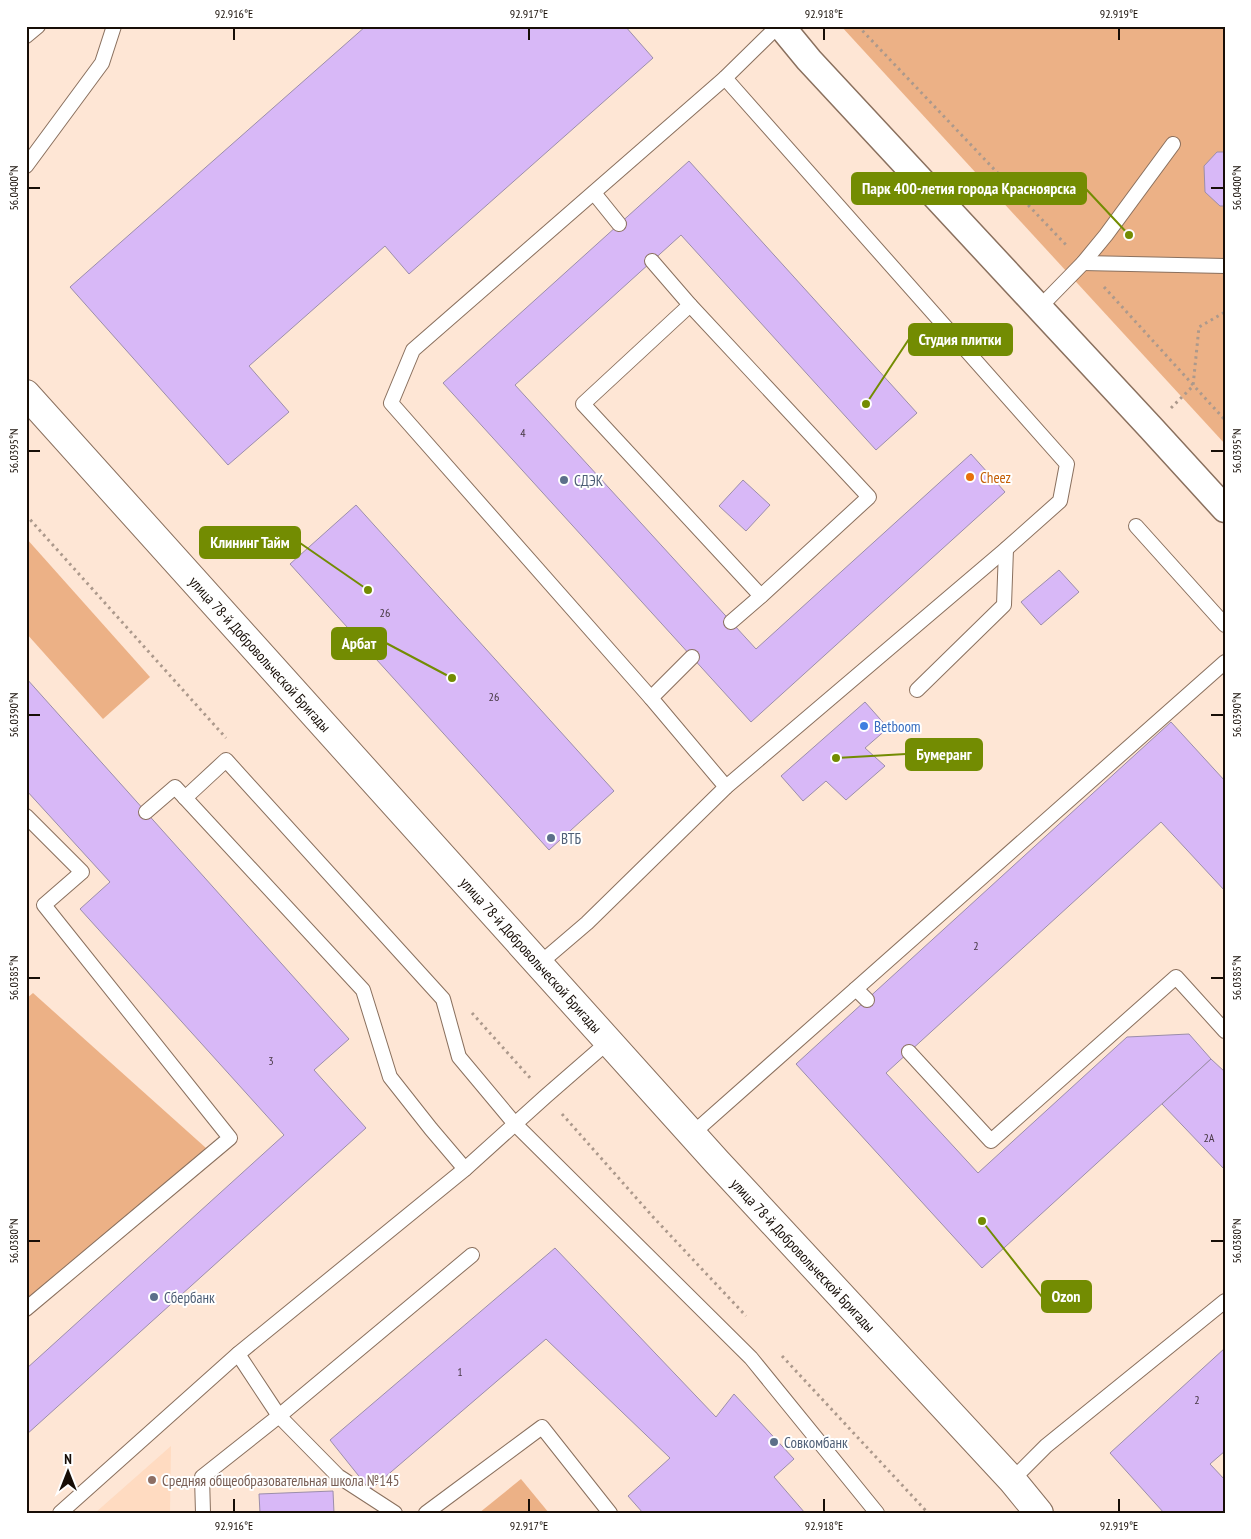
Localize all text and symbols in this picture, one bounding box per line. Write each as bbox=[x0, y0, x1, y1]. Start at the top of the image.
text: 92.916°E bbox=[215, 6, 253, 21]
text: 92.917°E bbox=[510, 6, 548, 21]
text: 92.918°E bbox=[805, 6, 843, 21]
text: 92.919°E bbox=[1100, 6, 1138, 21]
text: 56.0400°N bbox=[6, 165, 21, 211]
text: 56.0400°N bbox=[1229, 165, 1244, 211]
callout: Парк 400-летия города Красноярска bbox=[852, 173, 1086, 204]
text: Парк 400-летия города Красноярска bbox=[862, 178, 1076, 198]
callout: Студия плитки bbox=[909, 324, 1012, 355]
text: Студия плитки bbox=[919, 329, 1001, 349]
house number: 4 bbox=[520, 425, 526, 440]
text: 56.0395°N bbox=[6, 428, 21, 474]
text: 56.0395°N bbox=[1229, 428, 1244, 474]
place label: Cheez bbox=[980, 468, 1011, 487]
place label: СДЭК bbox=[574, 471, 604, 490]
marker: Cheez bbox=[964, 471, 976, 483]
marker: СДЭК bbox=[558, 474, 570, 486]
callout: Клининг Тайм bbox=[200, 527, 300, 558]
text: Клининг Тайм bbox=[210, 532, 290, 552]
street label: улица 78-й Добровольческой Бригады bbox=[185, 572, 335, 736]
house number: 26 bbox=[380, 605, 390, 620]
callout: Арбат bbox=[332, 628, 386, 659]
text: Арбат bbox=[341, 633, 377, 653]
house number: 26 bbox=[489, 689, 499, 704]
text: 56.0390°N bbox=[6, 692, 21, 738]
text: 56.0390°N bbox=[1229, 692, 1244, 738]
place label: Betboom bbox=[874, 717, 921, 736]
marker: Betboom bbox=[858, 720, 870, 732]
callout: Бумеранг bbox=[906, 739, 982, 770]
text: Бумеранг bbox=[916, 744, 973, 764]
place label: ВТБ bbox=[561, 829, 581, 848]
marker: ВТБ bbox=[545, 832, 557, 844]
street label: улица 78-й Добровольческой Бригады bbox=[456, 873, 606, 1037]
house number: 2 bbox=[973, 938, 979, 953]
text: 56.0385°N bbox=[6, 955, 21, 1001]
text: 56.0385°N bbox=[1229, 955, 1244, 1001]
house number: 3 bbox=[268, 1053, 274, 1068]
house number: 2А bbox=[1203, 1130, 1215, 1145]
street label: улица 78-й Добровольческой Бригады bbox=[727, 1174, 879, 1336]
text: 56.0380°N bbox=[6, 1218, 21, 1264]
text: 56.0380°N bbox=[1229, 1218, 1244, 1264]
callout: Ozon bbox=[1042, 1281, 1091, 1312]
text: Ozon bbox=[1052, 1286, 1080, 1306]
place label: Сбербанк bbox=[164, 1288, 215, 1307]
marker: Сбербанк bbox=[148, 1291, 160, 1303]
house number: 1 bbox=[457, 1364, 463, 1379]
house number: 2 bbox=[1194, 1392, 1200, 1407]
place label: Совкомбанк bbox=[784, 1433, 848, 1452]
marker: Совкомбанк bbox=[768, 1436, 780, 1448]
north arrow bbox=[42, 1446, 92, 1496]
text: N bbox=[64, 1450, 72, 1468]
place label: Средняя общеобразовательная школа №145 bbox=[162, 1471, 400, 1490]
marker: Средняя общеобразовательная школа №145 bbox=[146, 1474, 158, 1486]
text: 92.916°E bbox=[215, 1518, 253, 1533]
text: 92.917°E bbox=[510, 1518, 548, 1533]
text: 92.918°E bbox=[805, 1518, 843, 1533]
text: 92.919°E bbox=[1100, 1518, 1138, 1533]

